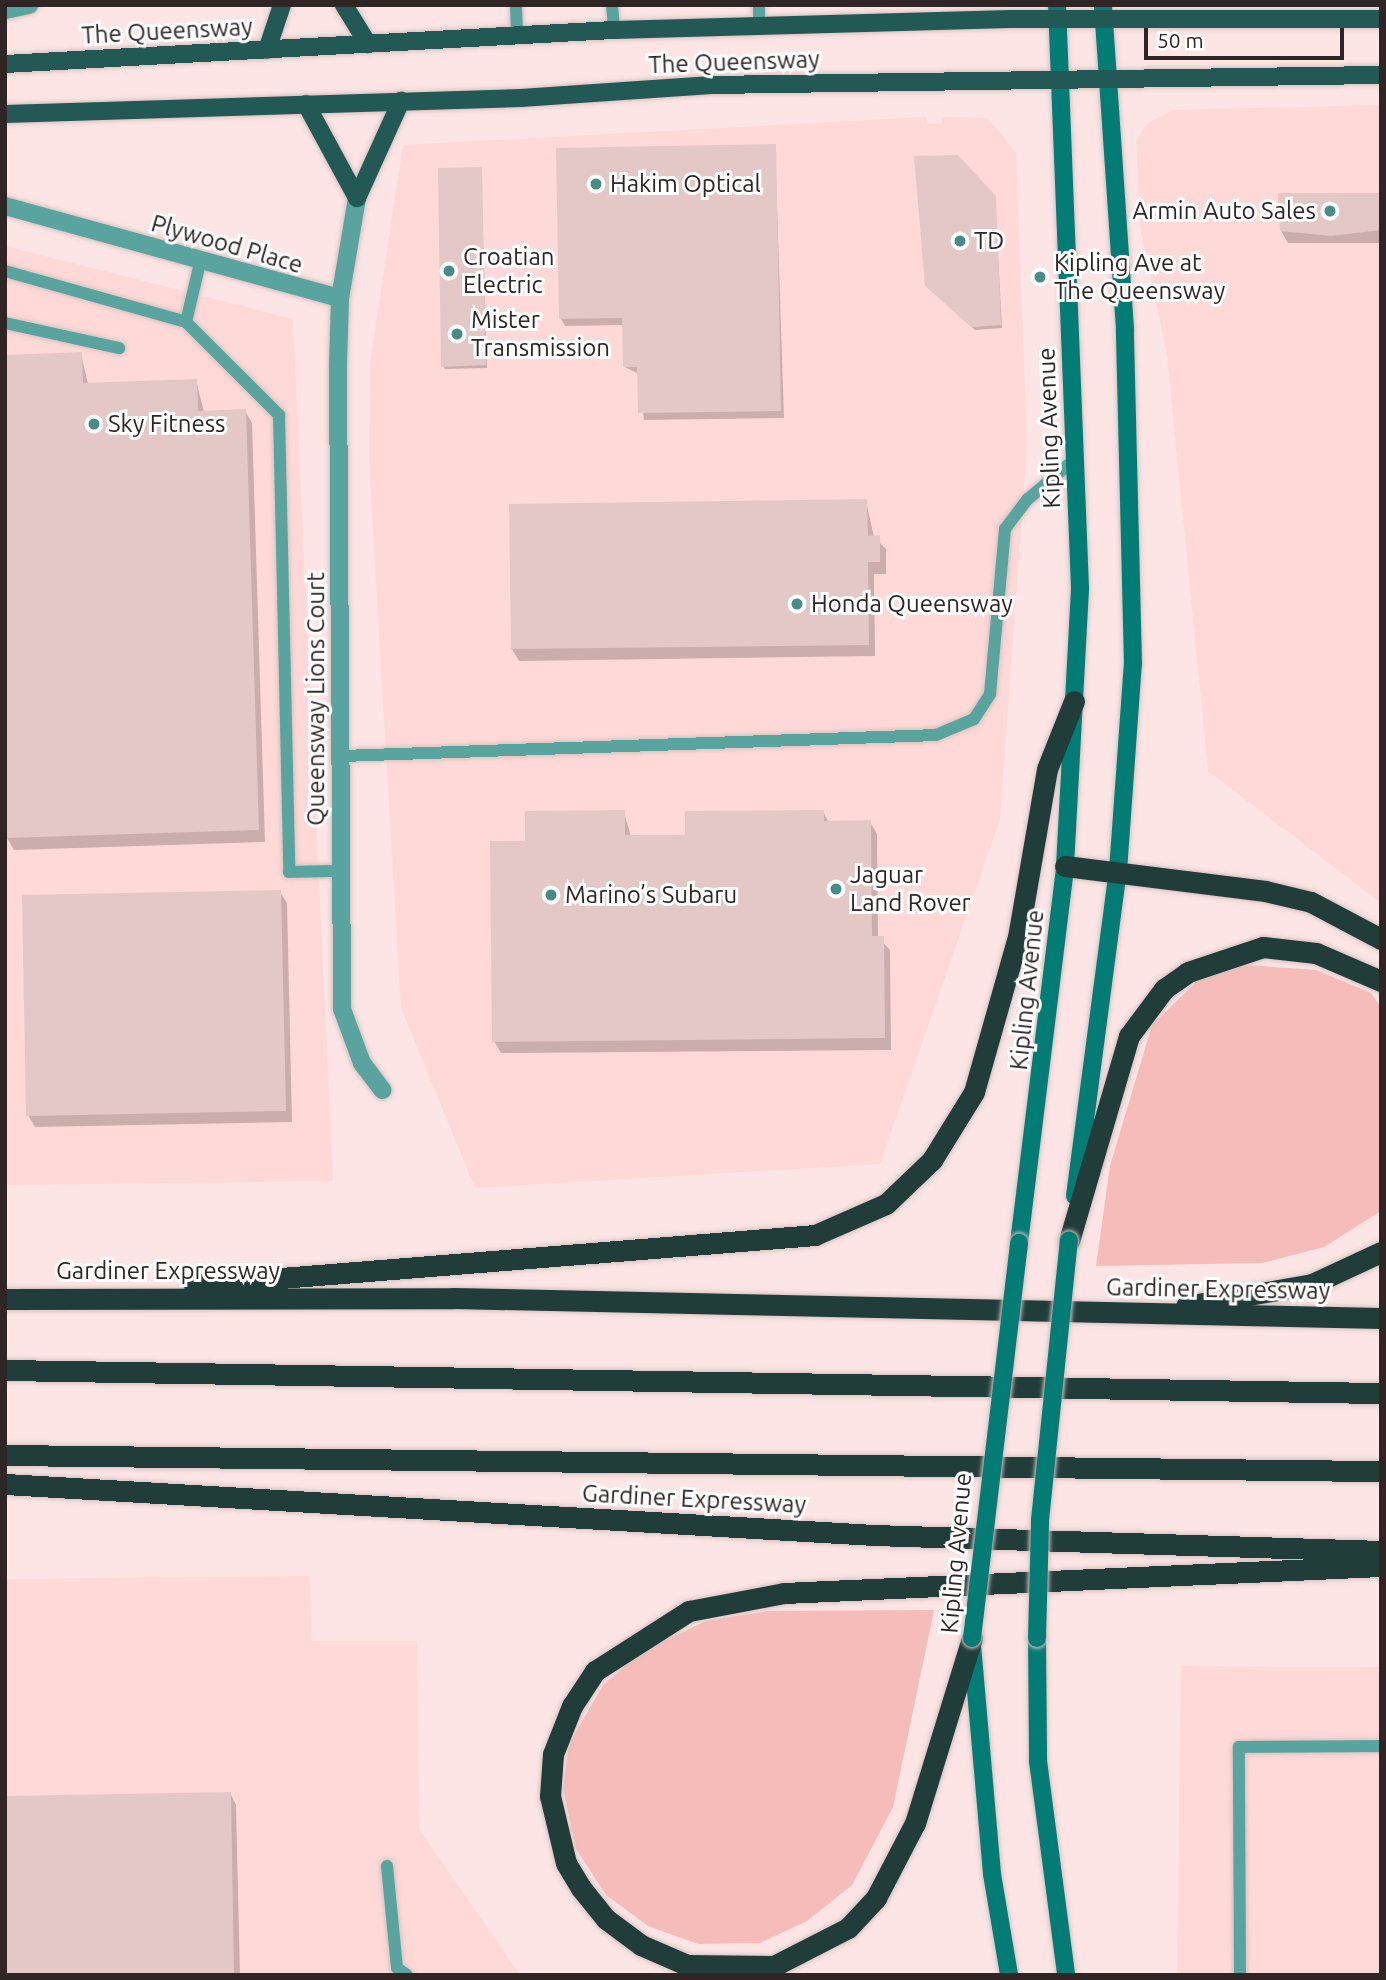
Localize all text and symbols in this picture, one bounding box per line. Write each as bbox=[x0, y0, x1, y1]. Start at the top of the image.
street label: The Queensway bbox=[81, 12, 253, 50]
scale bar bbox=[1148, 14, 1348, 58]
text: 50 m bbox=[1157, 28, 1204, 52]
street label: The Queensway bbox=[648, 45, 820, 79]
place label: Hakim Optical bbox=[610, 170, 761, 198]
marker: Hakim Optical bbox=[588, 176, 604, 192]
place label: Armin Auto Sales bbox=[1132, 197, 1316, 225]
marker: Armin Auto Sales bbox=[1322, 203, 1338, 219]
street label: Plywood Place bbox=[148, 209, 306, 279]
place label: TD bbox=[974, 227, 1004, 255]
marker: TD bbox=[952, 233, 968, 249]
place label: Croatian Electric bbox=[463, 243, 554, 299]
place label: Kipling Ave at The Queensway bbox=[1054, 249, 1225, 305]
marker: Croatian Electric bbox=[441, 263, 457, 279]
marker: Kipling Ave at The Queensway bbox=[1032, 269, 1048, 285]
place label: Mister Transmission bbox=[471, 306, 610, 362]
marker: Mister Transmission bbox=[449, 326, 465, 342]
street label: Kipling Avenue bbox=[1032, 347, 1066, 509]
place label: Sky Fitness bbox=[108, 410, 225, 438]
marker: Sky Fitness bbox=[86, 416, 102, 432]
street label: Queensway Lions Court bbox=[302, 572, 330, 826]
place label: Honda Queensway bbox=[811, 590, 1013, 618]
marker: Honda Queensway bbox=[789, 596, 805, 612]
place label: Jaguar Land Rover bbox=[850, 861, 971, 917]
place label: Marino’s Subaru bbox=[565, 881, 737, 909]
marker: Jaguar Land Rover bbox=[828, 881, 844, 897]
marker: Marino’s Subaru bbox=[543, 887, 559, 903]
street label: Kipling Avenue bbox=[1004, 908, 1050, 1072]
street label: Gardiner Expressway bbox=[56, 1257, 280, 1285]
street label: Gardiner Expressway bbox=[1106, 1273, 1330, 1305]
street label: Kipling Avenue bbox=[935, 1472, 977, 1634]
street label: Gardiner Expressway bbox=[581, 1479, 807, 1519]

